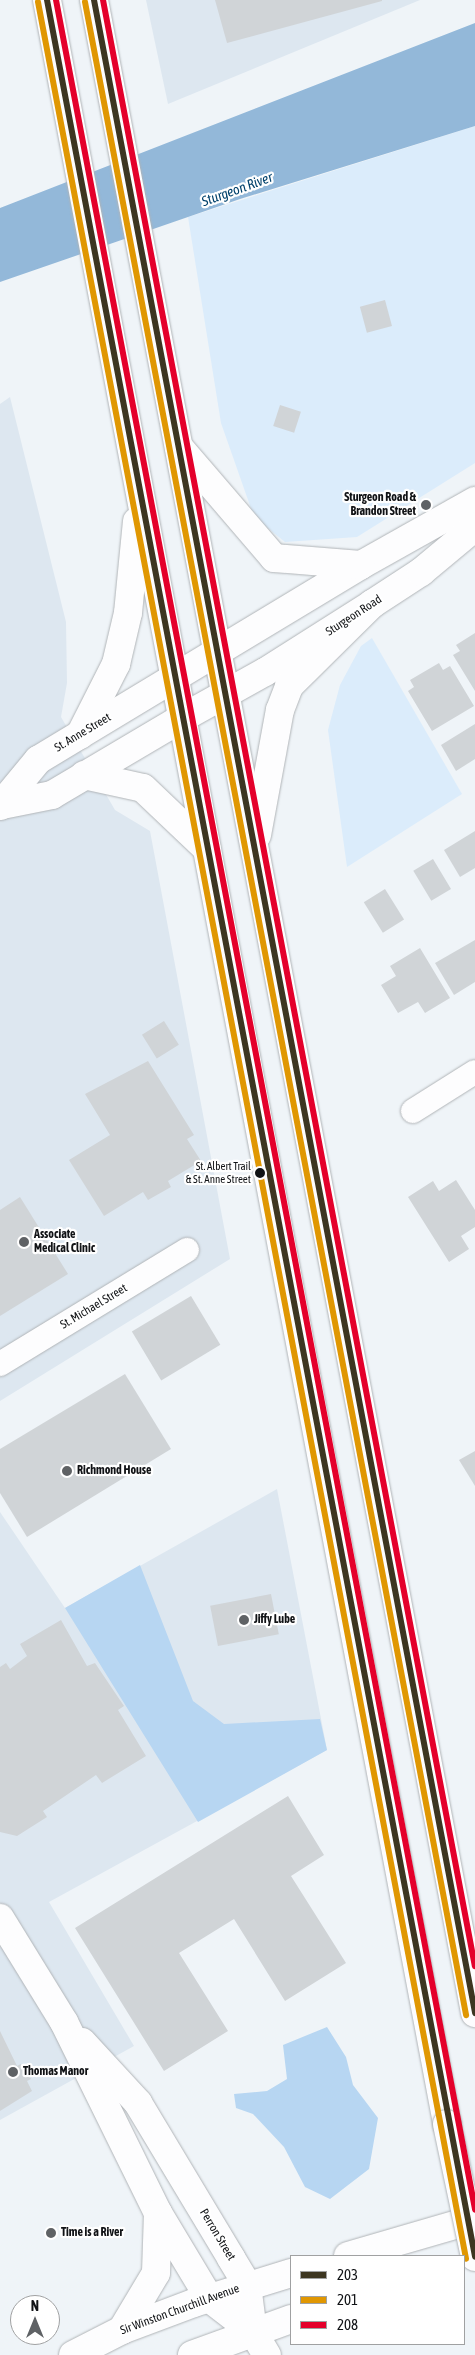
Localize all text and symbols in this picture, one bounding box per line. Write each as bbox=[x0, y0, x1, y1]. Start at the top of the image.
water label: Sturgeon River bbox=[199, 168, 275, 210]
place label: Sturgeon Road & Brandon Street bbox=[344, 491, 416, 519]
marker: Sturgeon Road & Brandon Street bbox=[420, 499, 432, 511]
street label: Sturgeon Road bbox=[323, 593, 385, 639]
street label: St. Anne Street bbox=[52, 711, 114, 755]
place label: St. Albert Trail & St. Anne Street bbox=[186, 1160, 251, 1186]
marker: St. Albert Trail & St. Anne Street bbox=[255, 1168, 265, 1178]
place label: Associate Medical Clinic bbox=[34, 1228, 95, 1256]
marker: Associate Medical Clinic bbox=[18, 1236, 30, 1248]
street label: St. Michael Street bbox=[58, 1281, 130, 1333]
place label: Richmond House bbox=[77, 1464, 152, 1478]
marker: Richmond House bbox=[61, 1465, 73, 1477]
place label: Jiffy Lube bbox=[254, 1613, 295, 1627]
marker: Jiffy Lube bbox=[238, 1614, 250, 1626]
place label: Thomas Manor bbox=[23, 2065, 88, 2079]
marker: Thomas Manor bbox=[7, 2066, 19, 2078]
street label: Perron Street bbox=[196, 2207, 238, 2263]
place label: Time is a River bbox=[61, 2226, 123, 2240]
marker: Time is a River bbox=[45, 2227, 57, 2239]
legend bbox=[290, 2255, 465, 2345]
text: 203 bbox=[337, 2266, 358, 2283]
street label: Sir Winston Churchill Avenue bbox=[118, 2282, 242, 2338]
text: 201 bbox=[337, 2291, 358, 2308]
north arrow bbox=[10, 2295, 60, 2345]
text: N bbox=[31, 2298, 39, 2314]
text: 208 bbox=[337, 2316, 358, 2333]

